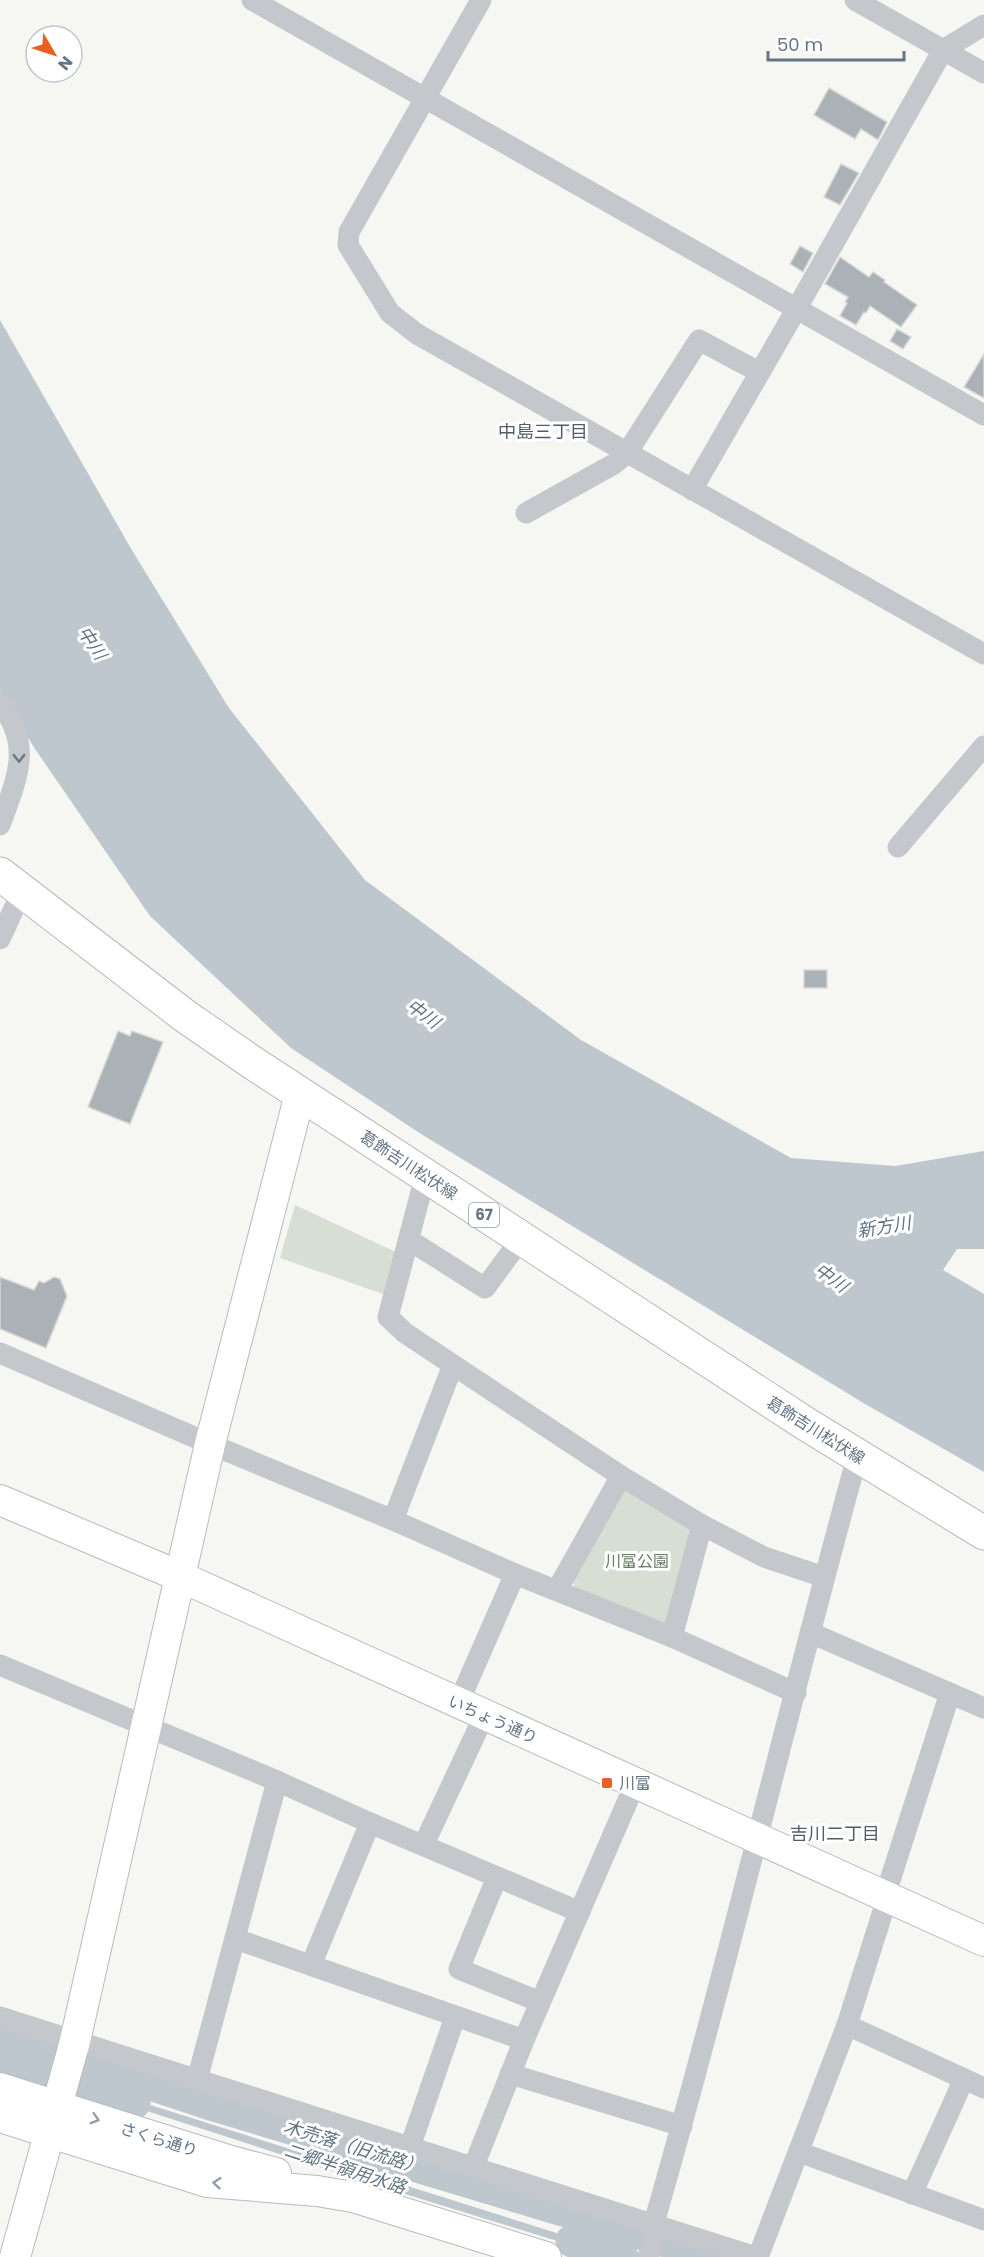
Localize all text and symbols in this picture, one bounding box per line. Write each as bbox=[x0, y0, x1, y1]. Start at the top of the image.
north arrow bbox=[24, 24, 84, 84]
scale bar bbox=[768, 24, 904, 62]
text: 50 m bbox=[777, 32, 823, 57]
text: N bbox=[53, 51, 78, 75]
district label: 中島三丁目 bbox=[498, 419, 588, 444]
water label: 中川 bbox=[72, 621, 114, 666]
one-way arrow bbox=[13, 753, 26, 762]
water label: 中川 bbox=[401, 993, 447, 1035]
street label: 葛飾吉川松伏線 bbox=[355, 1125, 462, 1206]
road number: 67 bbox=[469, 1203, 499, 1227]
water label: 新方川 bbox=[855, 1210, 915, 1243]
water label: 中川 bbox=[809, 1257, 855, 1299]
street label: 葛飾吉川松伏線 bbox=[762, 1391, 869, 1470]
park label: 川富公園 bbox=[605, 1550, 669, 1573]
street label: いちょう通り bbox=[444, 1689, 541, 1749]
place label: 川富 bbox=[619, 1772, 651, 1795]
marker: 川富 bbox=[600, 1776, 614, 1790]
district label: 吉川二丁目 bbox=[790, 1821, 880, 1846]
one-way arrow bbox=[89, 2112, 100, 2124]
water label: 木売落（旧流路） bbox=[281, 2114, 426, 2180]
street label: さくら通り bbox=[117, 2117, 200, 2162]
water label: 二郷半領用水路 bbox=[281, 2137, 411, 2200]
one-way arrow bbox=[212, 2176, 221, 2189]

